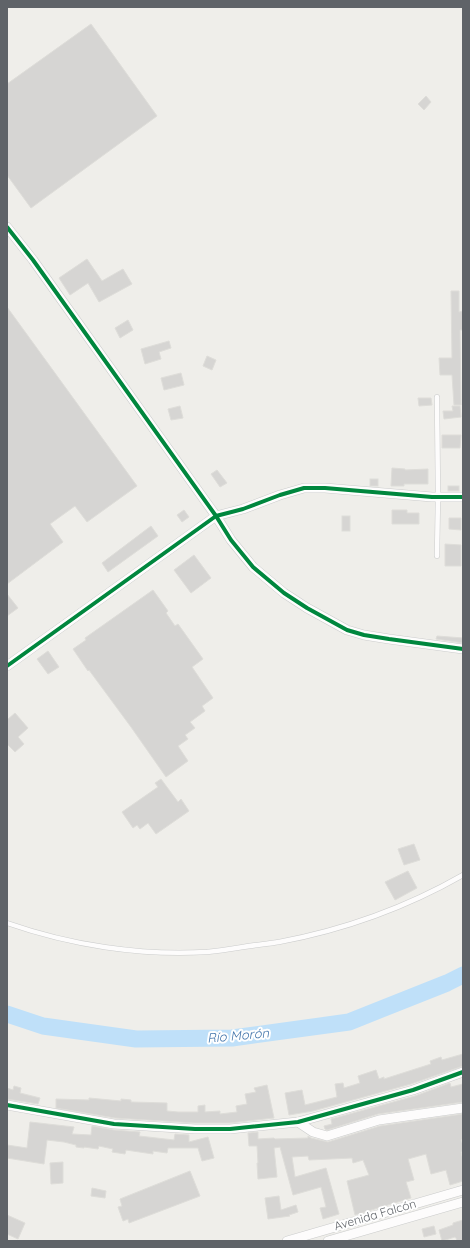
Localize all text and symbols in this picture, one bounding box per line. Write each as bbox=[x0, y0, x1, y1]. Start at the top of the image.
water label: Río Morón bbox=[206, 1024, 270, 1046]
street label: Avenida Falcón bbox=[332, 1196, 418, 1233]

